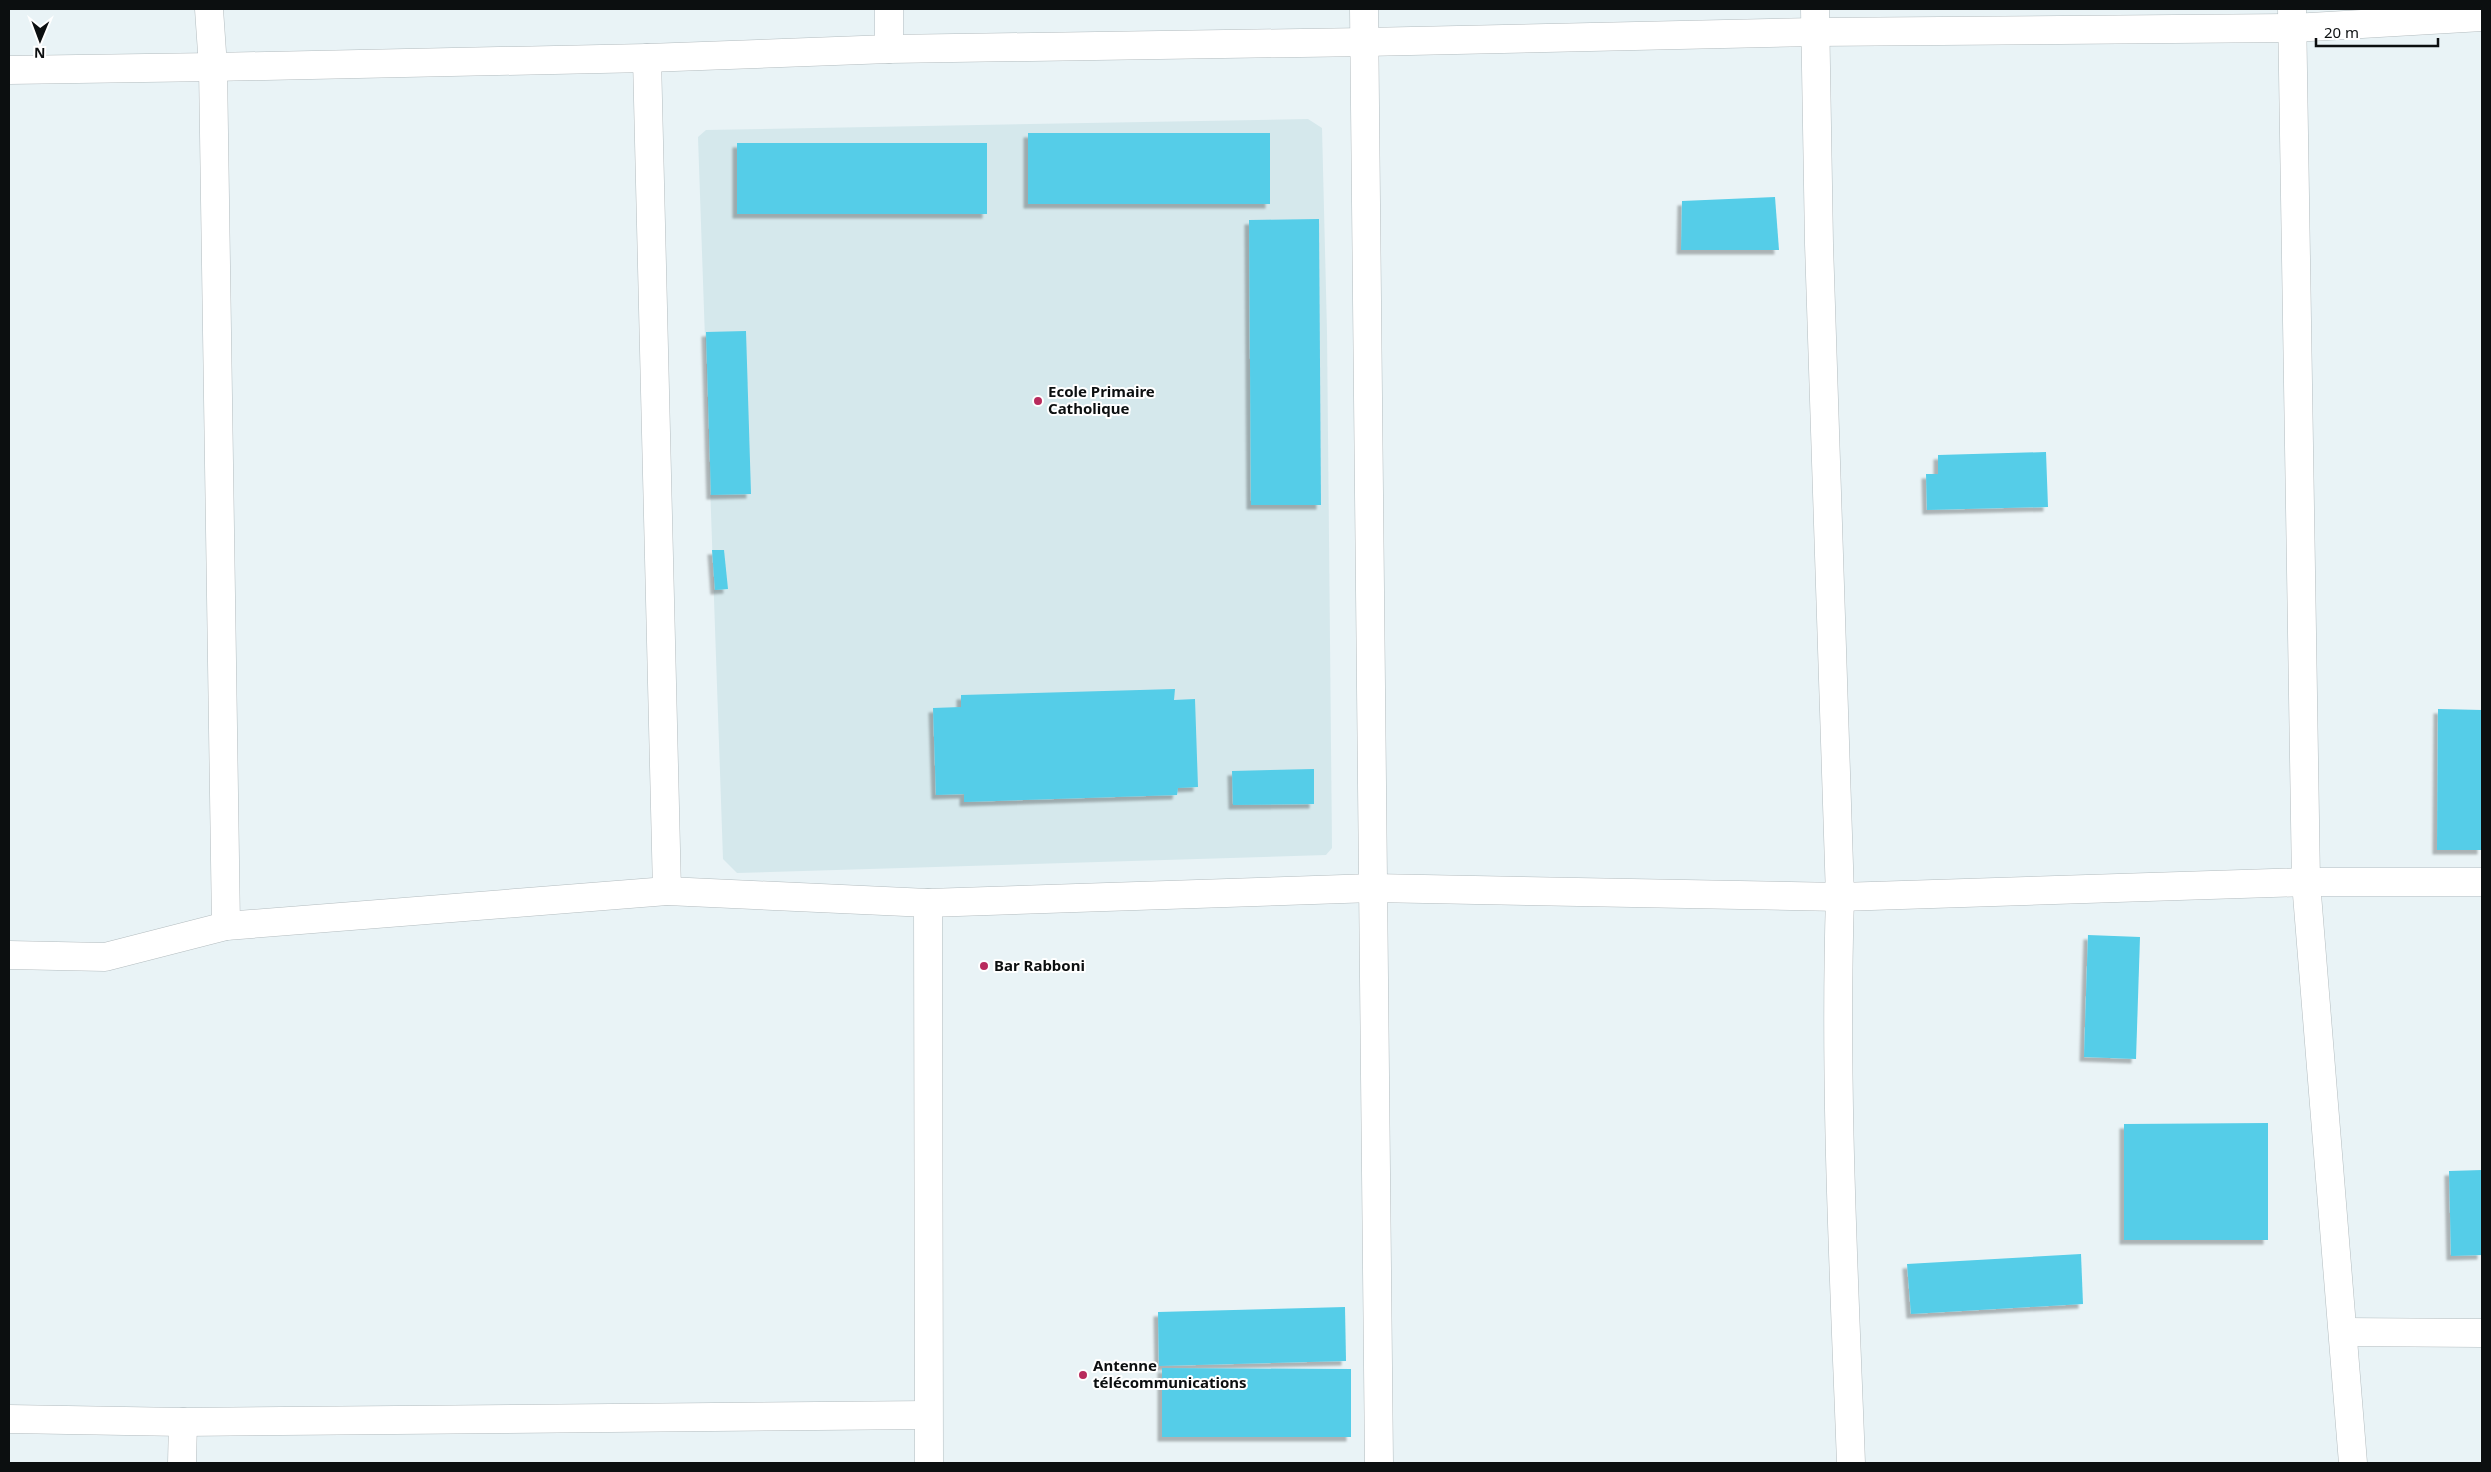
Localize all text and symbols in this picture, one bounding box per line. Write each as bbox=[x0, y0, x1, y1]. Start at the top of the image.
north arrow bbox=[15, 15, 65, 65]
scale bar bbox=[2316, 15, 2438, 47]
text: 20 m bbox=[2324, 22, 2359, 42]
text: N bbox=[34, 44, 46, 63]
place label: Ecole Primaire Catholique bbox=[1048, 381, 1155, 418]
marker: Ecole Primaire Catholique bbox=[1032, 395, 1044, 407]
place label: Bar Rabboni bbox=[994, 955, 1085, 975]
marker: Bar Rabboni bbox=[978, 960, 990, 972]
place label: Antenne télécommunications bbox=[1093, 1355, 1247, 1392]
marker: Antenne télécommunications bbox=[1077, 1369, 1089, 1381]

